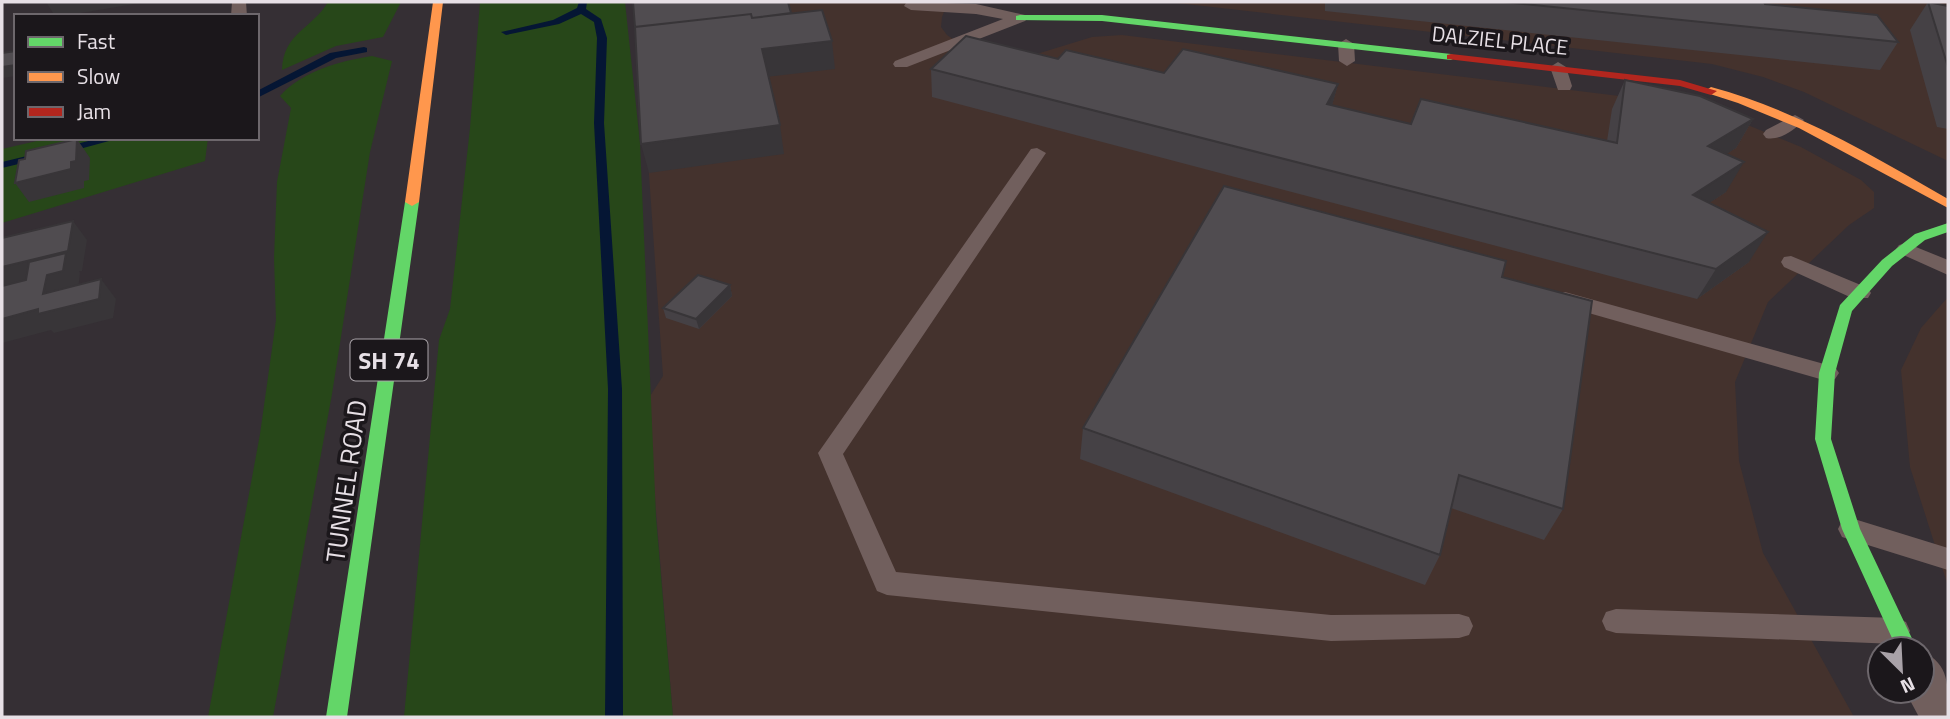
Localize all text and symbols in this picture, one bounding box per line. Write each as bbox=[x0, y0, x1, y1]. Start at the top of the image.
legend bbox=[14, 14, 259, 140]
street label: DALZIEL PLACE bbox=[1431, 17, 1569, 63]
text: Fast bbox=[77, 25, 116, 57]
text: Slow bbox=[77, 60, 120, 92]
text: Jam bbox=[77, 95, 111, 127]
road number: SH 74 bbox=[350, 340, 428, 380]
street label: TUNNEL ROAD bbox=[315, 397, 377, 565]
north arrow bbox=[1866, 635, 1936, 705]
text: N bbox=[1896, 670, 1920, 702]

